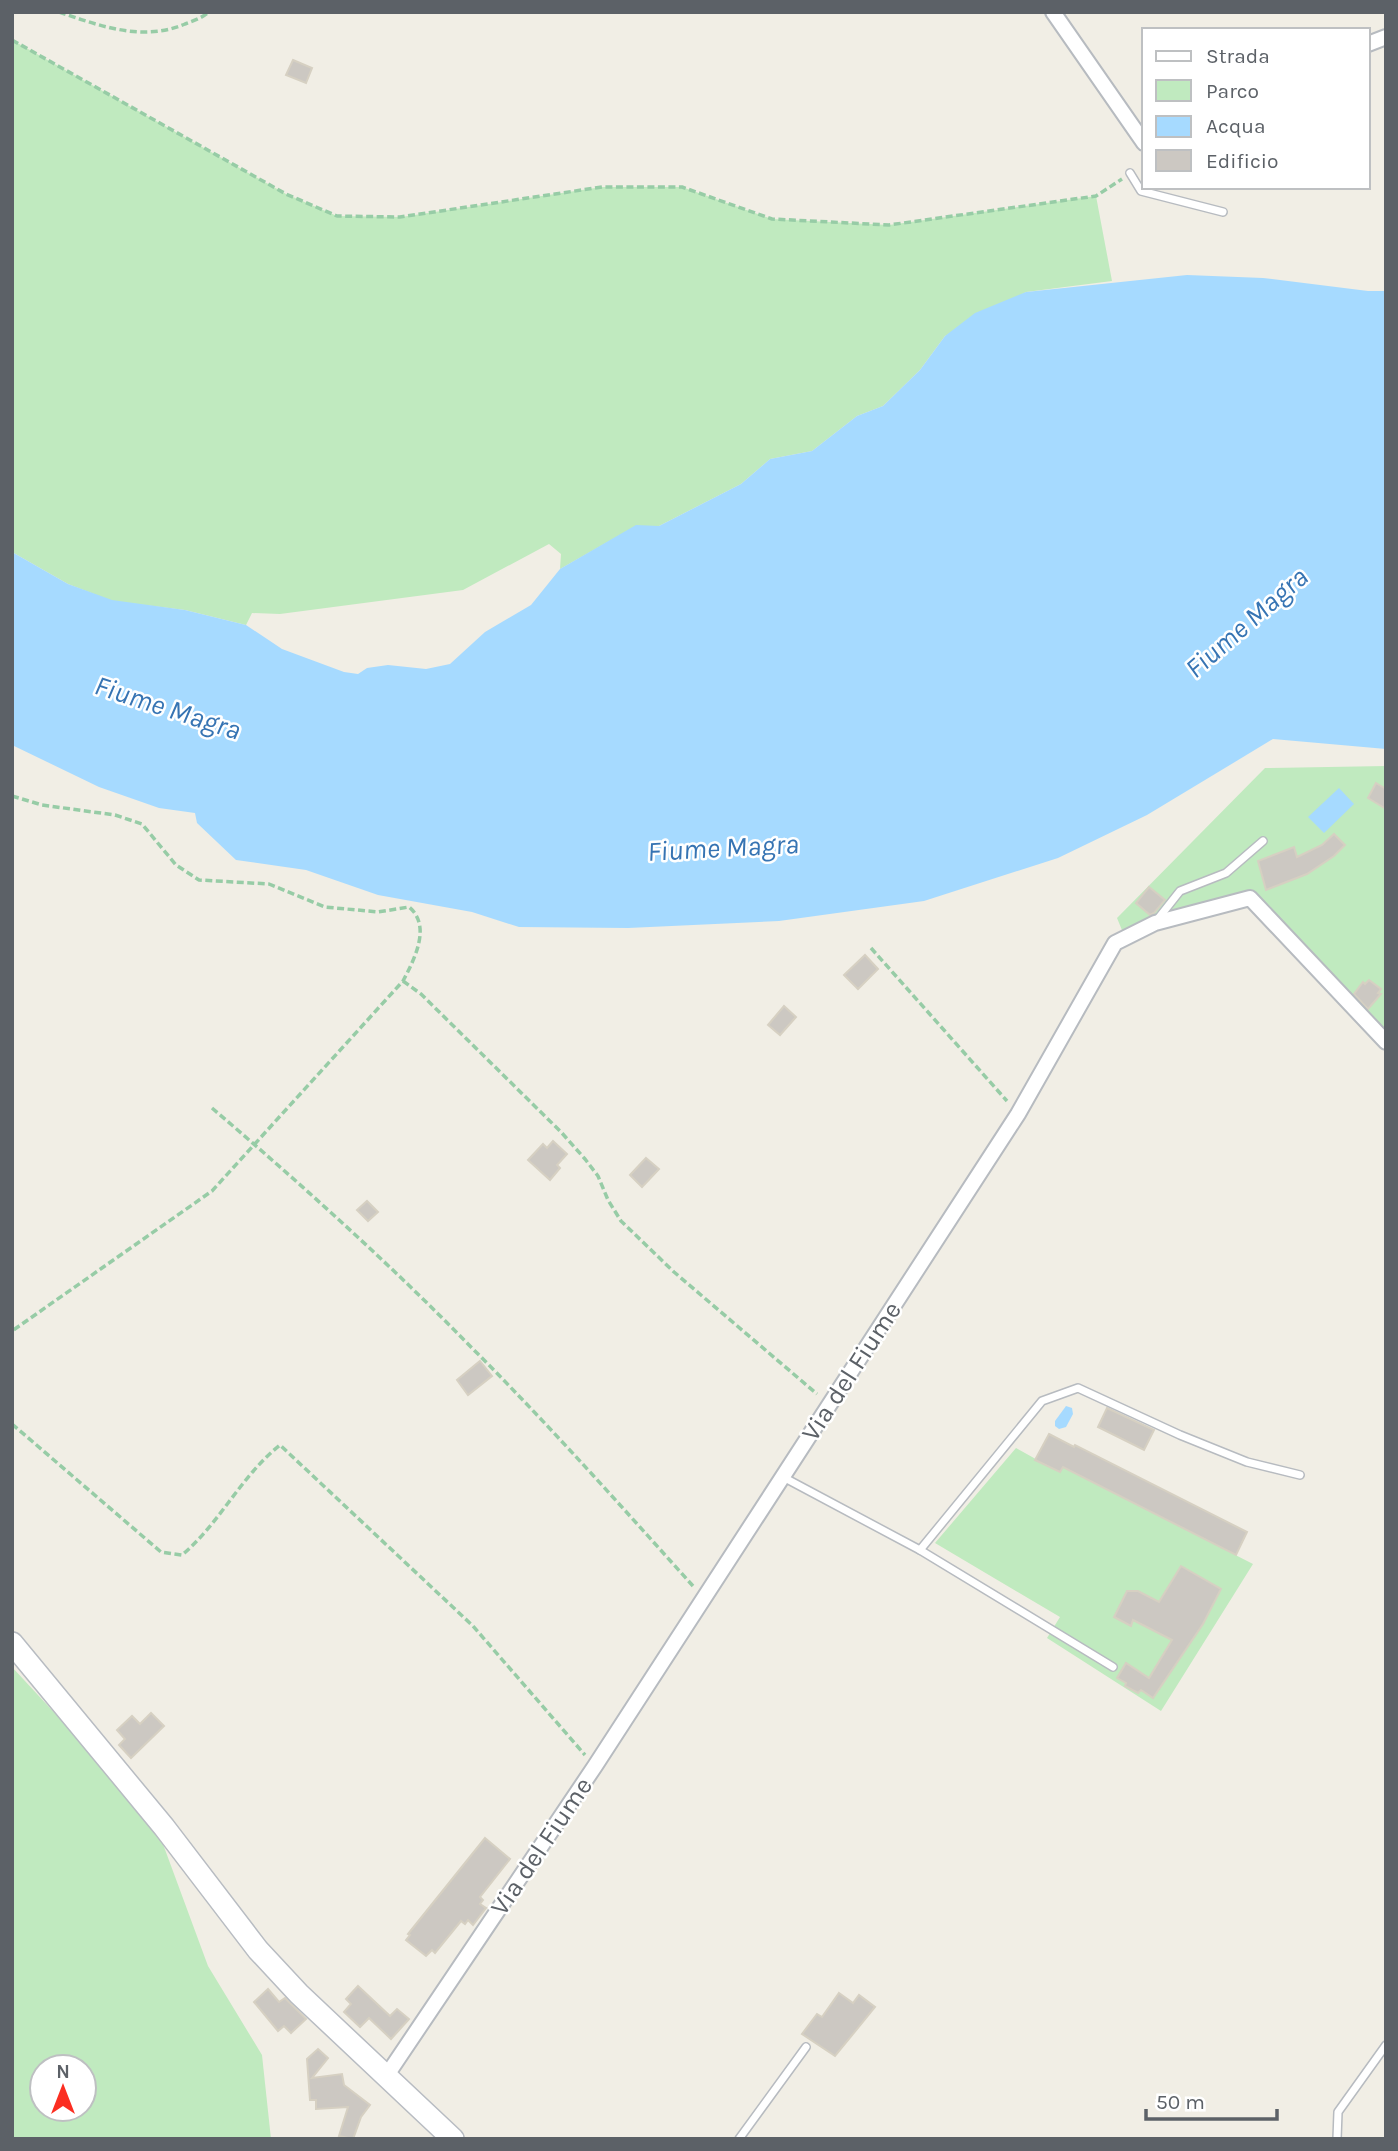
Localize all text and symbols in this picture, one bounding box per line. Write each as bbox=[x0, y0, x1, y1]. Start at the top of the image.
legend bbox=[1142, 28, 1370, 189]
text: Strada bbox=[1206, 44, 1270, 68]
text: Parco bbox=[1206, 79, 1259, 103]
text: Acqua bbox=[1206, 114, 1265, 138]
text: Edificio bbox=[1206, 149, 1279, 173]
water label: Fiume Magra bbox=[1178, 560, 1314, 685]
water label: Fiume Magra bbox=[90, 668, 245, 747]
water label: Fiume Magra bbox=[646, 827, 800, 868]
street label: Via del Fiume bbox=[795, 1296, 908, 1447]
street label: Via del Fiume bbox=[484, 1771, 599, 1921]
north arrow bbox=[28, 2053, 98, 2123]
text: N bbox=[56, 2061, 70, 2083]
scale bar bbox=[1146, 2078, 1277, 2122]
text: 50 m bbox=[1156, 2090, 1205, 2114]

